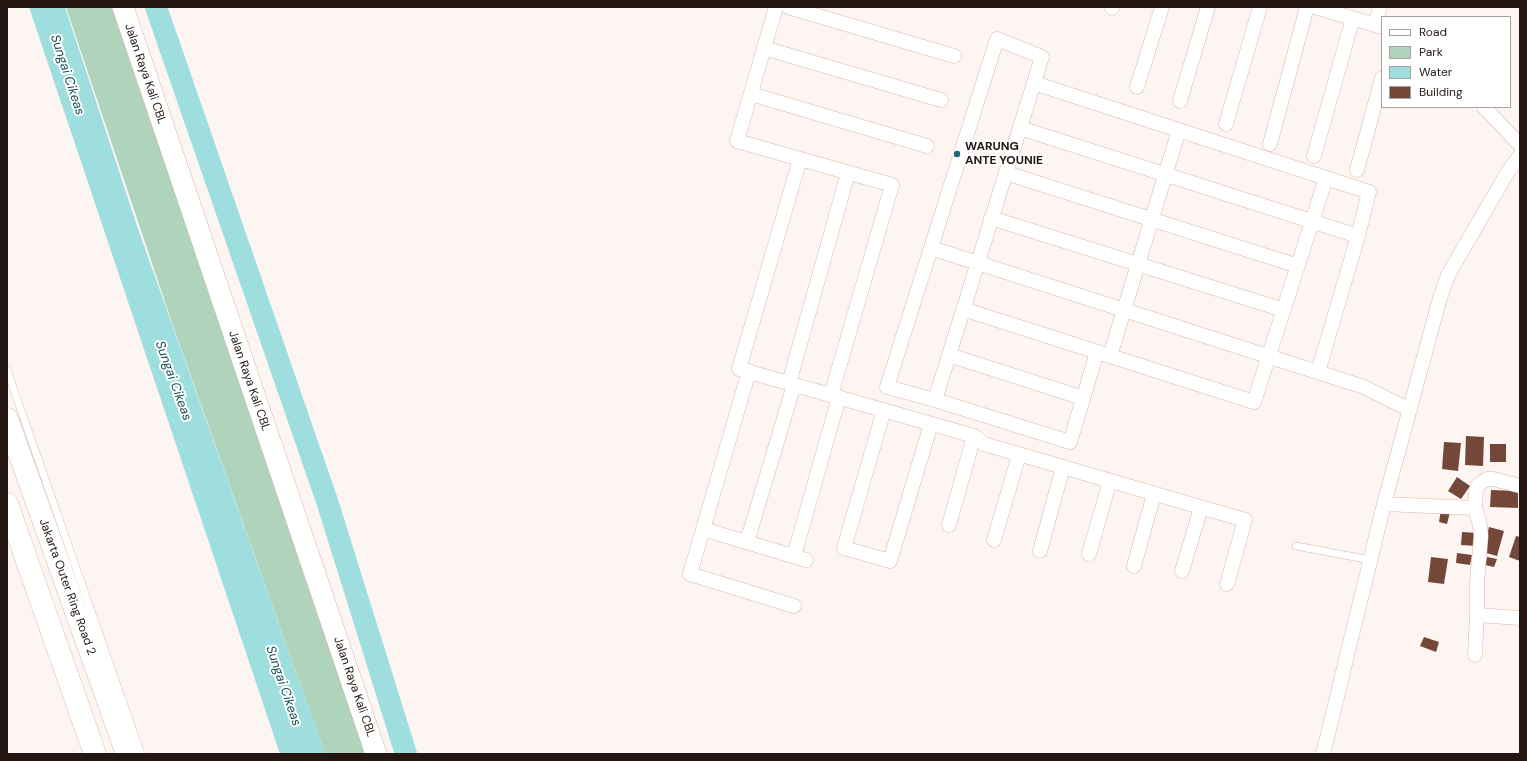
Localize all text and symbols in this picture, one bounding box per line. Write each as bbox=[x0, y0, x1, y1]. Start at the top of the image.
legend bbox=[1381, 16, 1511, 108]
street label: Jalan Raya Kali CBL bbox=[121, 22, 169, 126]
text: Road bbox=[1419, 24, 1447, 40]
water label: Sungai Cikeas bbox=[47, 33, 87, 117]
text: Park bbox=[1419, 44, 1443, 60]
text: Water bbox=[1419, 64, 1452, 80]
text: Building bbox=[1419, 84, 1463, 100]
place label: WARUNG ANTE YOUNIE bbox=[965, 140, 1043, 168]
marker: WARUNG ANTE YOUNIE bbox=[952, 149, 962, 159]
street label: Jalan Raya Kali CBL bbox=[225, 329, 273, 433]
water label: Sungai Cikeas bbox=[151, 339, 195, 423]
street label: Jakarta Outer Ring Road 2 bbox=[36, 517, 98, 657]
street label: Jalan Raya Kali CBL bbox=[330, 635, 378, 739]
water label: Sungai Cikeas bbox=[262, 644, 304, 728]

